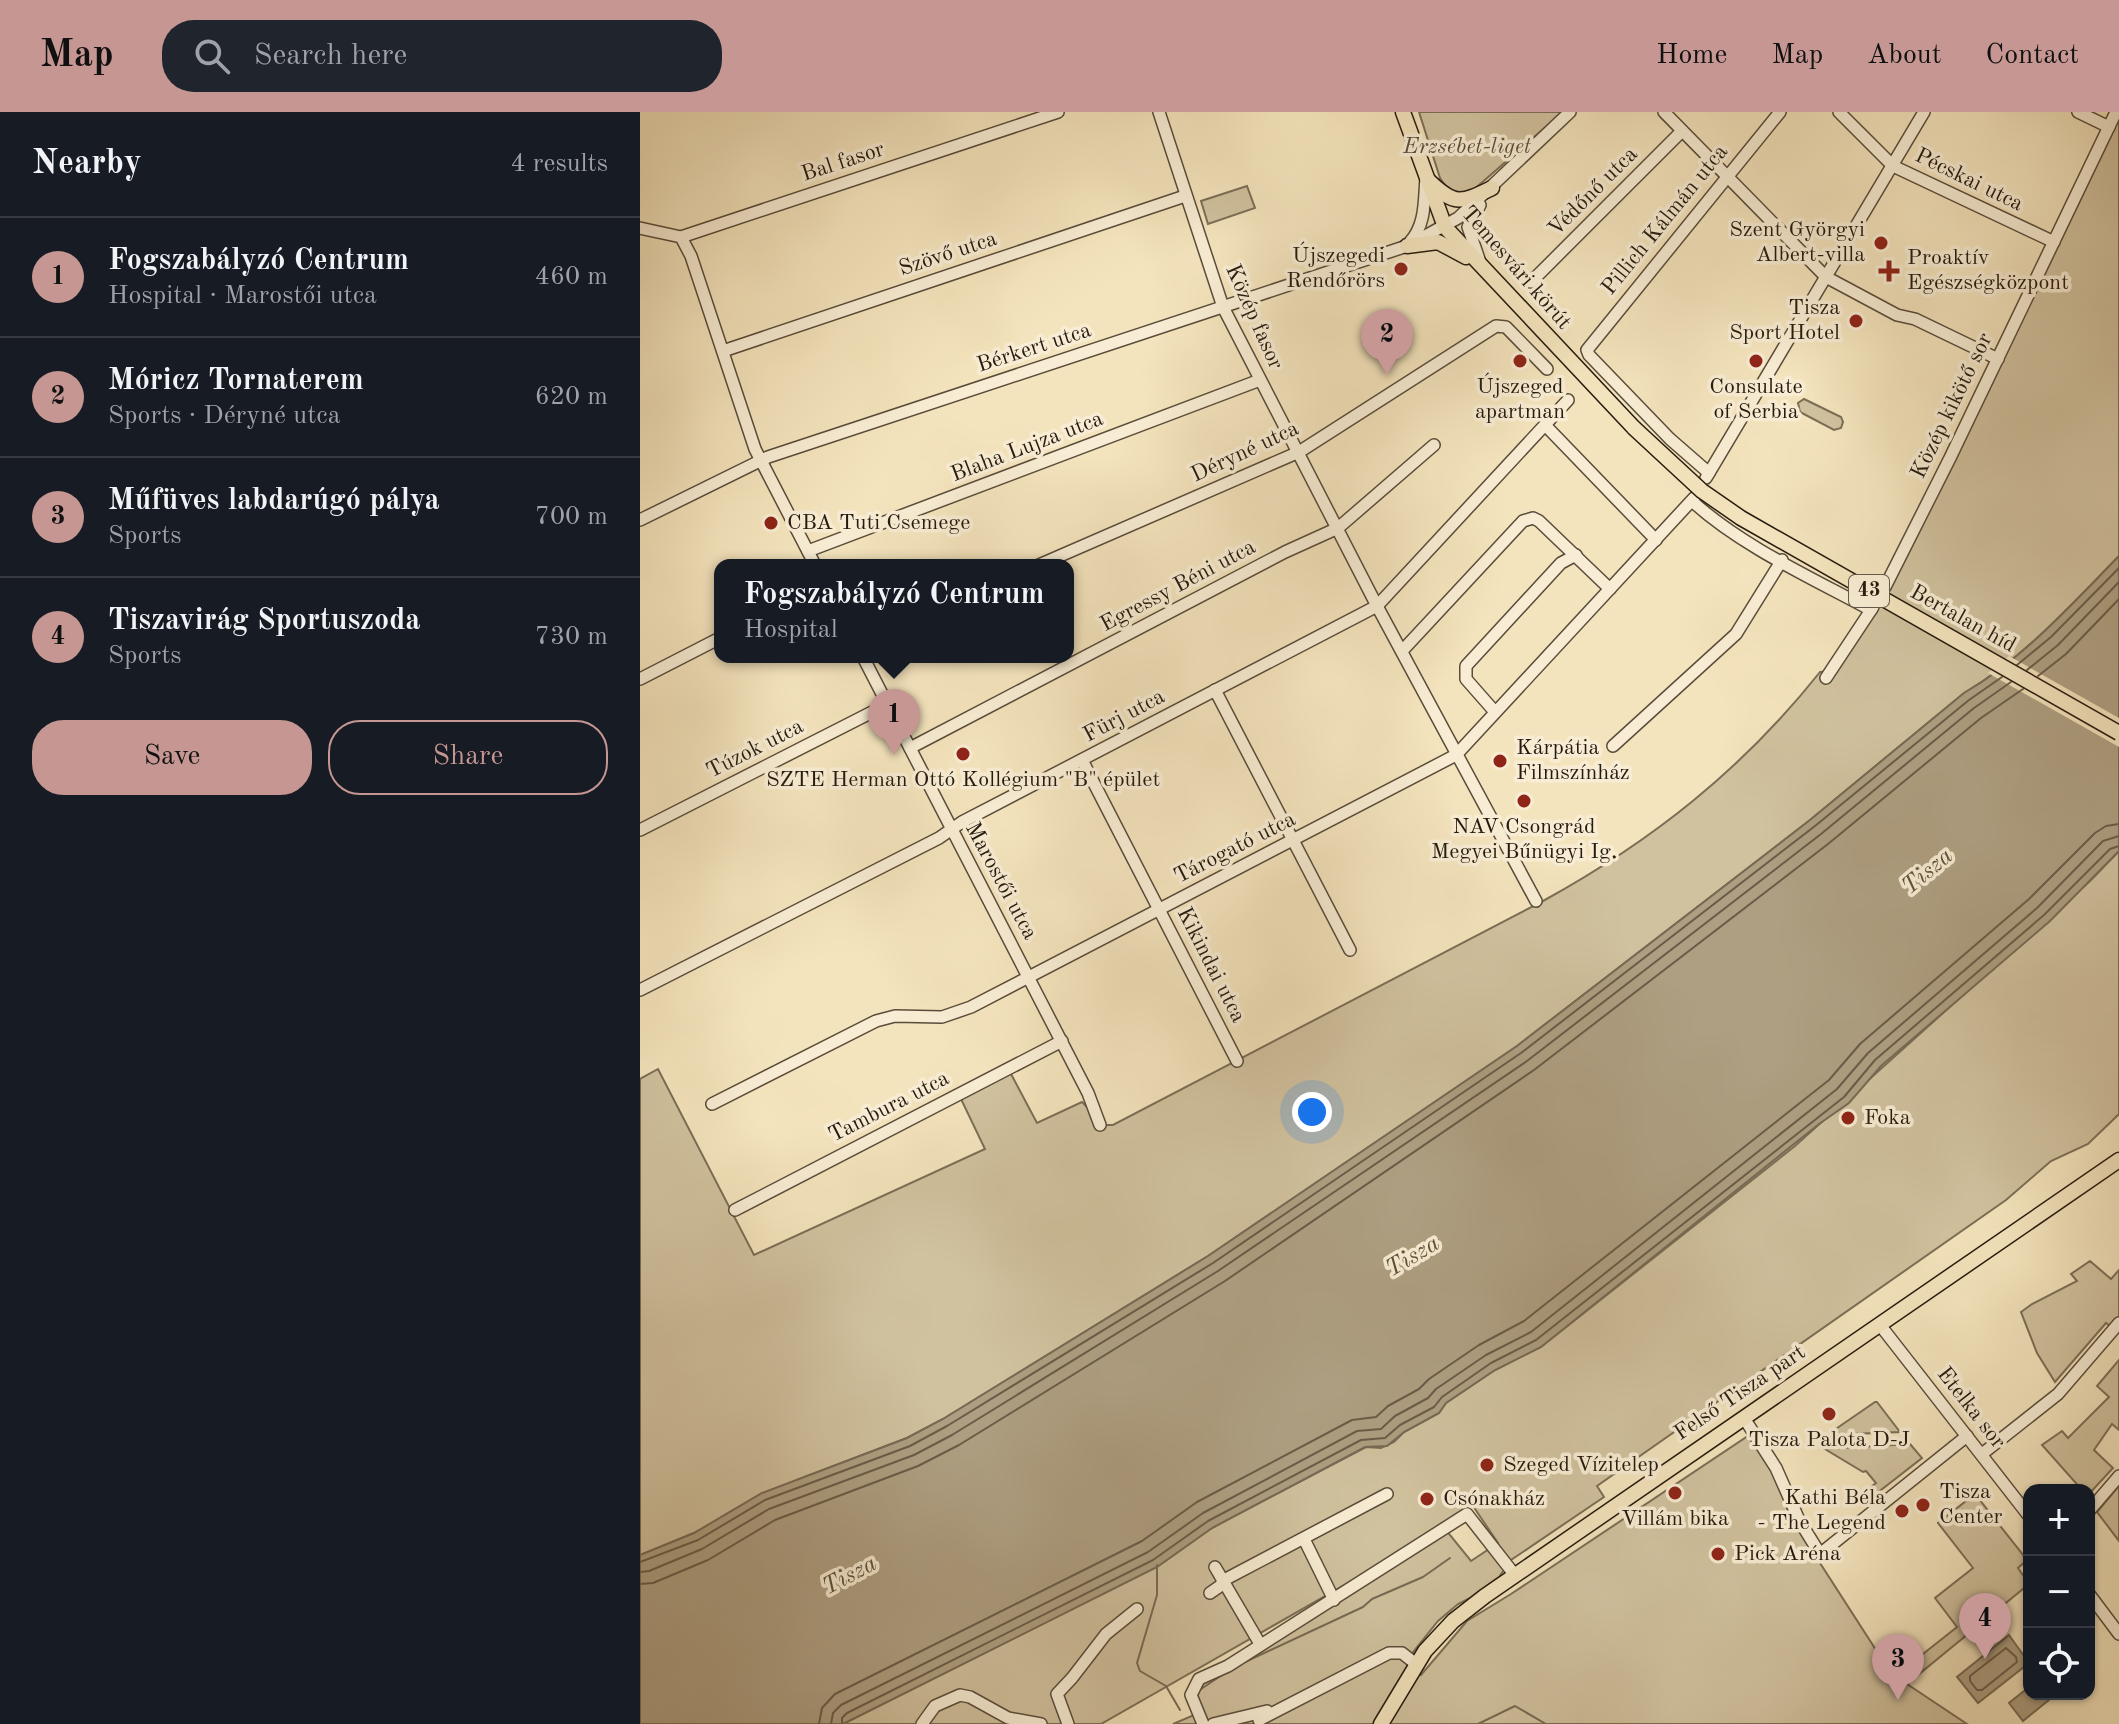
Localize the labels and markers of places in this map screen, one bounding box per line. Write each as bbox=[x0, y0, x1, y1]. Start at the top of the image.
place label: Szent Györgyi Albert-villa bbox=[1729, 219, 1865, 266]
marker: Szent Györgyi Albert-villa bbox=[1872, 234, 1890, 252]
place label: Újszegedi Rendőrörs bbox=[1286, 241, 1385, 292]
place label: Proaktív Egészségközpont bbox=[1907, 247, 2069, 294]
marker: Újszegedi Rendőrörs bbox=[1392, 260, 1410, 278]
marker: Proaktív Egészségközpont bbox=[1878, 260, 1900, 282]
place label: Tisza Sport Hotel bbox=[1729, 297, 1840, 344]
pin: 2 bbox=[1361, 309, 1413, 375]
marker: Tisza Sport Hotel bbox=[1847, 312, 1865, 330]
marker: Újszeged apartman bbox=[1511, 352, 1529, 370]
marker: Consulate of Serbia bbox=[1747, 352, 1765, 370]
place label: Újszeged apartman bbox=[1475, 372, 1565, 423]
place label: Consulate of Serbia bbox=[1709, 376, 1803, 423]
place label: CBA Tuti Csemege bbox=[787, 512, 970, 534]
marker: CBA Tuti Csemege bbox=[762, 514, 780, 532]
pin: 1 bbox=[868, 689, 920, 755]
place label: Kárpátia Filmszínház bbox=[1516, 737, 1630, 784]
marker: SZTE Herman Ottó Kollégium "B" épület bbox=[954, 745, 972, 763]
marker: Kárpátia Filmszínház bbox=[1491, 752, 1509, 770]
place label: SZTE Herman Ottó Kollégium "B" épület bbox=[766, 769, 1160, 791]
marker: NAV Csongrád Megyei Bűnügyi Ig. bbox=[1515, 792, 1533, 810]
place label: NAV Csongrád Megyei Bűnügyi Ig. bbox=[1431, 816, 1617, 863]
place label: Foka bbox=[1864, 1107, 1911, 1129]
marker: Foka bbox=[1839, 1109, 1857, 1127]
marker: Tisza Palota D-J bbox=[1820, 1405, 1838, 1423]
place label: Tisza Palota D-J bbox=[1748, 1429, 1910, 1451]
place label: Szeged Vízitelep bbox=[1503, 1454, 1659, 1476]
marker: Szeged Vízitelep bbox=[1478, 1456, 1496, 1474]
place label: Tisza Center bbox=[1939, 1481, 2003, 1528]
marker: Villám bika bbox=[1666, 1484, 1684, 1502]
place label: Kathi Béla - The Legend bbox=[1758, 1487, 1886, 1534]
place label: Csónakház bbox=[1443, 1488, 1545, 1510]
marker: Csónakház bbox=[1418, 1490, 1436, 1508]
marker: Tisza Center bbox=[1914, 1496, 1932, 1514]
marker: Kathi Béla - The Legend bbox=[1893, 1502, 1911, 1520]
place label: Villám bika bbox=[1621, 1508, 1729, 1530]
place label: Pick Aréna bbox=[1734, 1543, 1841, 1565]
marker: Pick Aréna bbox=[1709, 1545, 1727, 1563]
pin: 4 bbox=[1959, 1593, 2011, 1659]
pin: 3 bbox=[1872, 1634, 1924, 1700]

